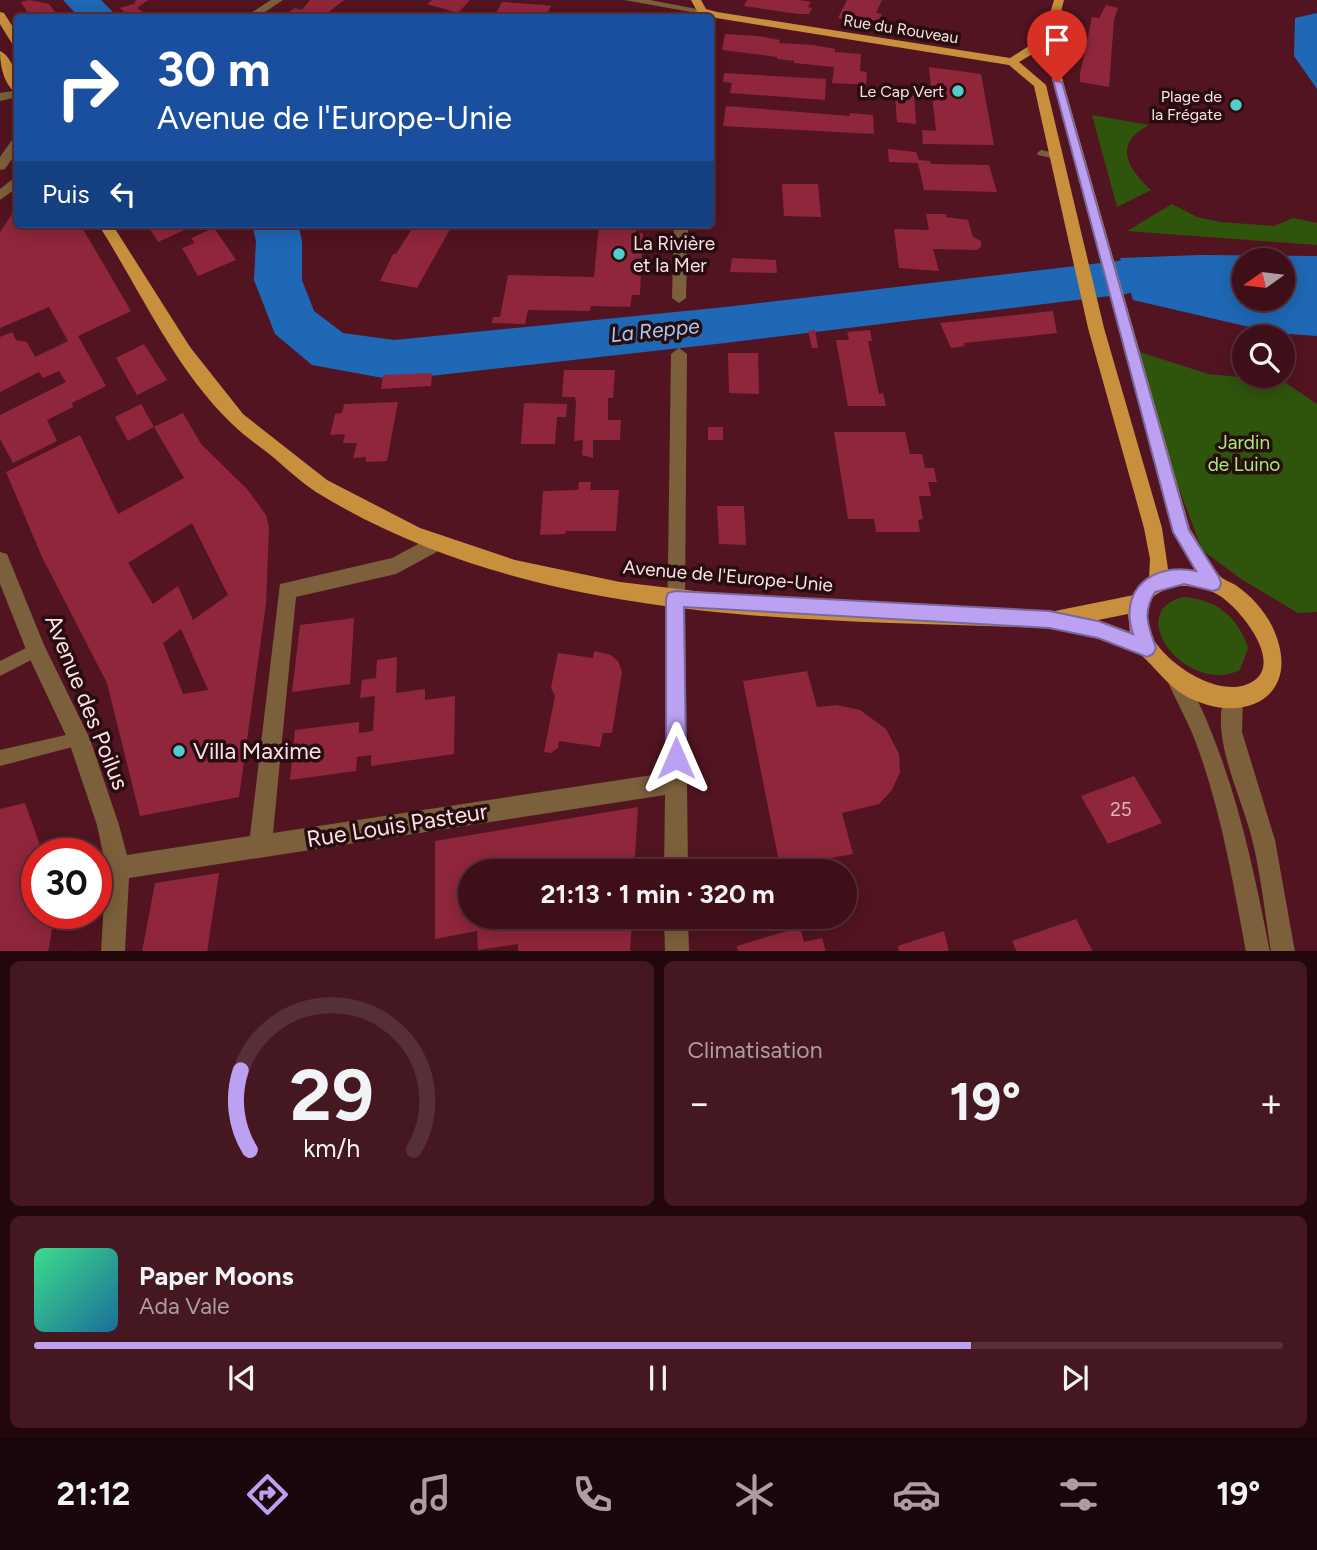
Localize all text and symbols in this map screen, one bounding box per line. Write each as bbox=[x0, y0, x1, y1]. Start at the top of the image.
pin bbox=[1027, 10, 1087, 82]
street label: Rue du Rouveau bbox=[842, 11, 960, 47]
icon: arrive bbox=[1038, 21, 1076, 59]
text: 30 m bbox=[157, 39, 270, 98]
icon: right bbox=[42, 42, 133, 133]
place label: Le Cap Vert bbox=[859, 82, 944, 101]
marker: Le Cap Vert bbox=[950, 83, 966, 99]
place label: Plage de la Frégate bbox=[1151, 87, 1222, 124]
marker: Plage de la Frégate bbox=[1228, 97, 1244, 113]
text: Avenue de l'Europe-Unie bbox=[157, 99, 512, 137]
icon: left bbox=[104, 175, 142, 213]
text: Puis bbox=[42, 178, 90, 210]
place label: La Rivière et la Mer bbox=[633, 232, 715, 277]
marker: La Rivière et la Mer bbox=[611, 246, 627, 262]
north arrow bbox=[1232, 248, 1295, 312]
map controls bbox=[1232, 248, 1295, 388]
water label: La Reppe bbox=[609, 313, 701, 347]
button: search bbox=[1232, 325, 1295, 388]
park label: Jardin de Luino bbox=[1208, 431, 1280, 476]
street label: Avenue de l'Europe-Unie bbox=[622, 555, 834, 597]
street label: Avenue des Poilus bbox=[39, 610, 135, 794]
position arrow bbox=[639, 721, 713, 795]
place label: Villa Maxime bbox=[193, 737, 321, 765]
marker: Villa Maxime bbox=[171, 743, 187, 759]
street label: Rue Louis Pasteur bbox=[305, 797, 490, 853]
house number: 25 bbox=[1110, 798, 1132, 821]
speed limit sign: 30 bbox=[21, 838, 112, 929]
text: 21:13 · 1 min · 320 m bbox=[540, 878, 775, 910]
text: Climatisation bbox=[688, 1036, 822, 1064]
text: 29 bbox=[290, 1051, 374, 1138]
text: 19° bbox=[949, 1071, 1021, 1133]
text: − bbox=[688, 1080, 711, 1126]
text: + bbox=[1259, 1080, 1283, 1126]
text: km/h bbox=[303, 1132, 360, 1162]
text: Paper Moons bbox=[139, 1260, 294, 1292]
text: Ada Vale bbox=[139, 1292, 230, 1320]
icon: previous bbox=[223, 1359, 261, 1397]
icon: pause bbox=[639, 1359, 677, 1397]
icon: next bbox=[1056, 1359, 1094, 1397]
icon: directions bbox=[243, 1470, 292, 1519]
icon: music bbox=[406, 1470, 455, 1519]
icon: phone bbox=[568, 1470, 617, 1519]
icon: climate bbox=[730, 1470, 779, 1519]
icon: car bbox=[892, 1470, 941, 1519]
icon: filters bbox=[1054, 1470, 1103, 1519]
text: 21:12 bbox=[57, 1475, 130, 1513]
text: 19° bbox=[1216, 1475, 1260, 1513]

